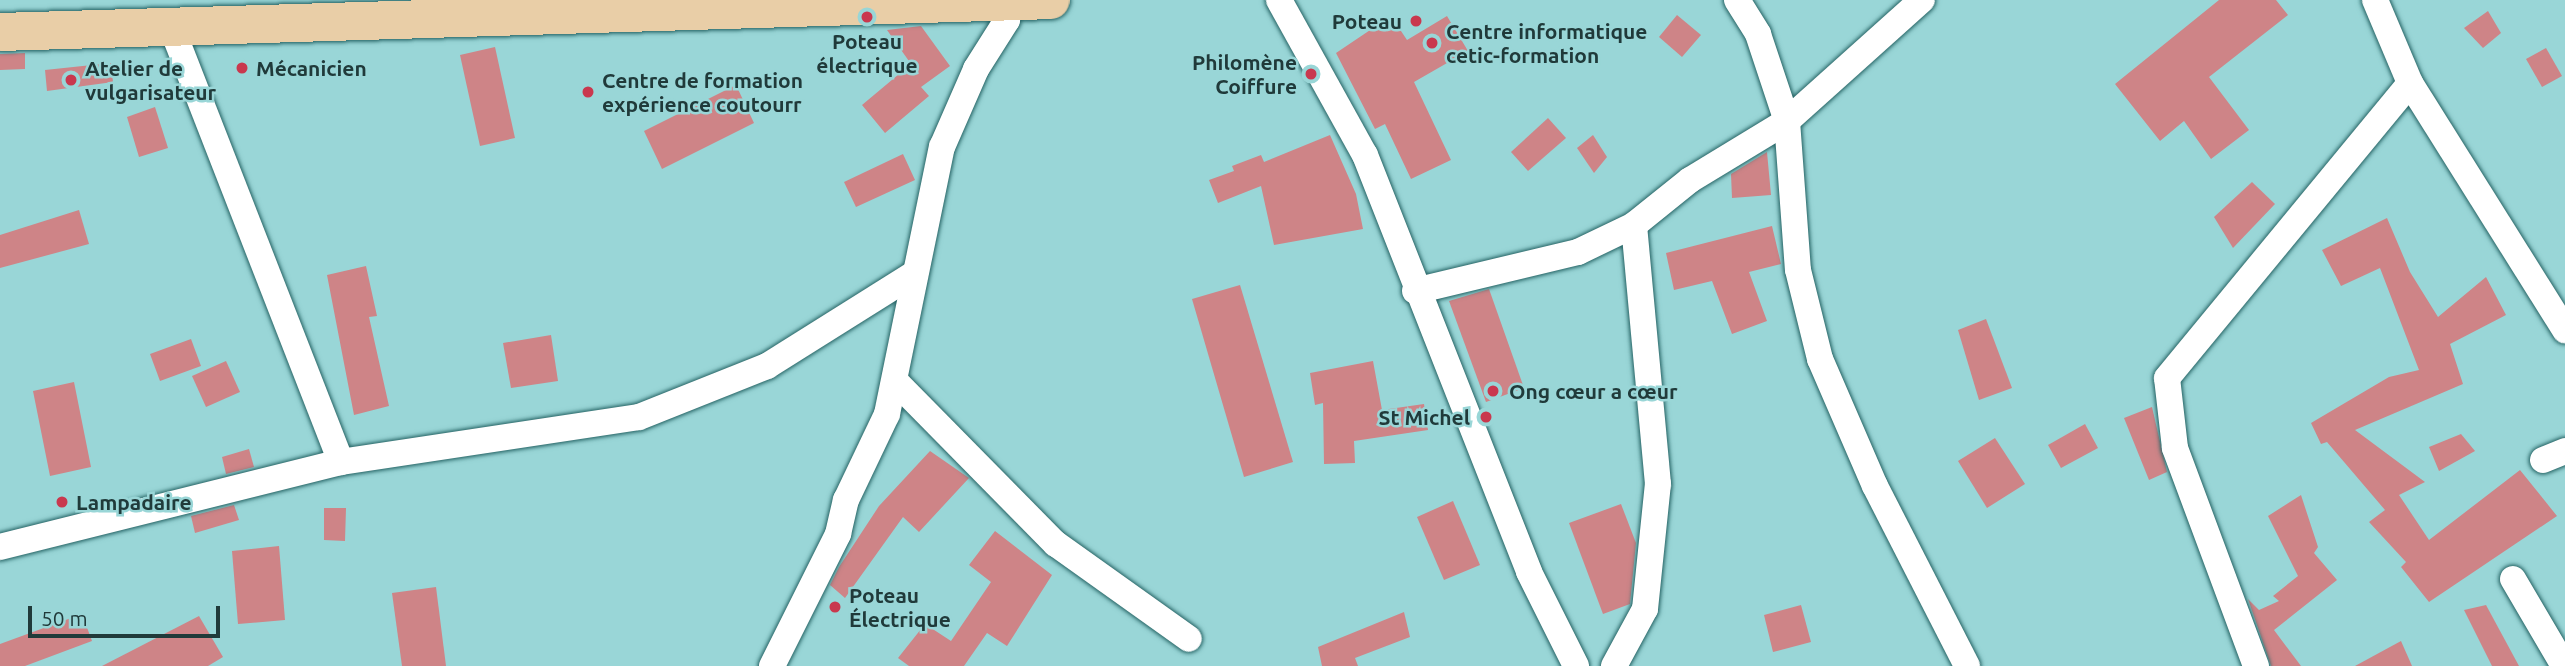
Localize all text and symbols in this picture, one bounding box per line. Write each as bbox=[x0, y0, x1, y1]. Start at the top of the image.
place label: Poteau bbox=[1332, 8, 1402, 34]
marker: Poteau électrique bbox=[859, 9, 875, 25]
marker: Poteau bbox=[1408, 13, 1424, 29]
place label: Centre informatique cetic-formation bbox=[1446, 18, 1647, 68]
place label: Poteau électrique bbox=[816, 28, 918, 78]
marker: Centre informatique cetic-formation bbox=[1424, 35, 1440, 51]
place label: Philomène Coiffure bbox=[1192, 49, 1297, 99]
place label: Atelier de vulgarisateur bbox=[85, 55, 216, 105]
place label: Mécanicien bbox=[256, 55, 367, 81]
marker: Mécanicien bbox=[234, 60, 250, 76]
marker: Philomène Coiffure bbox=[1303, 66, 1319, 82]
place label: Centre de formation expérience coutourr bbox=[602, 67, 803, 117]
marker: Atelier de vulgarisateur bbox=[63, 72, 79, 88]
marker: Centre de formation expérience coutourr bbox=[580, 84, 596, 100]
place label: Ong cœur a cœur bbox=[1509, 378, 1678, 404]
marker: Ong cœur a cœur bbox=[1483, 381, 1503, 401]
place label: St Michel bbox=[1378, 404, 1470, 430]
marker: St Michel bbox=[1476, 407, 1496, 427]
place label: Lampadaire bbox=[76, 489, 192, 515]
marker: Lampadaire bbox=[54, 494, 70, 510]
place label: Poteau Électrique bbox=[849, 582, 951, 632]
scale bar bbox=[32, 592, 224, 636]
marker: Poteau Électrique bbox=[827, 599, 843, 615]
text: 50 m bbox=[41, 606, 88, 630]

